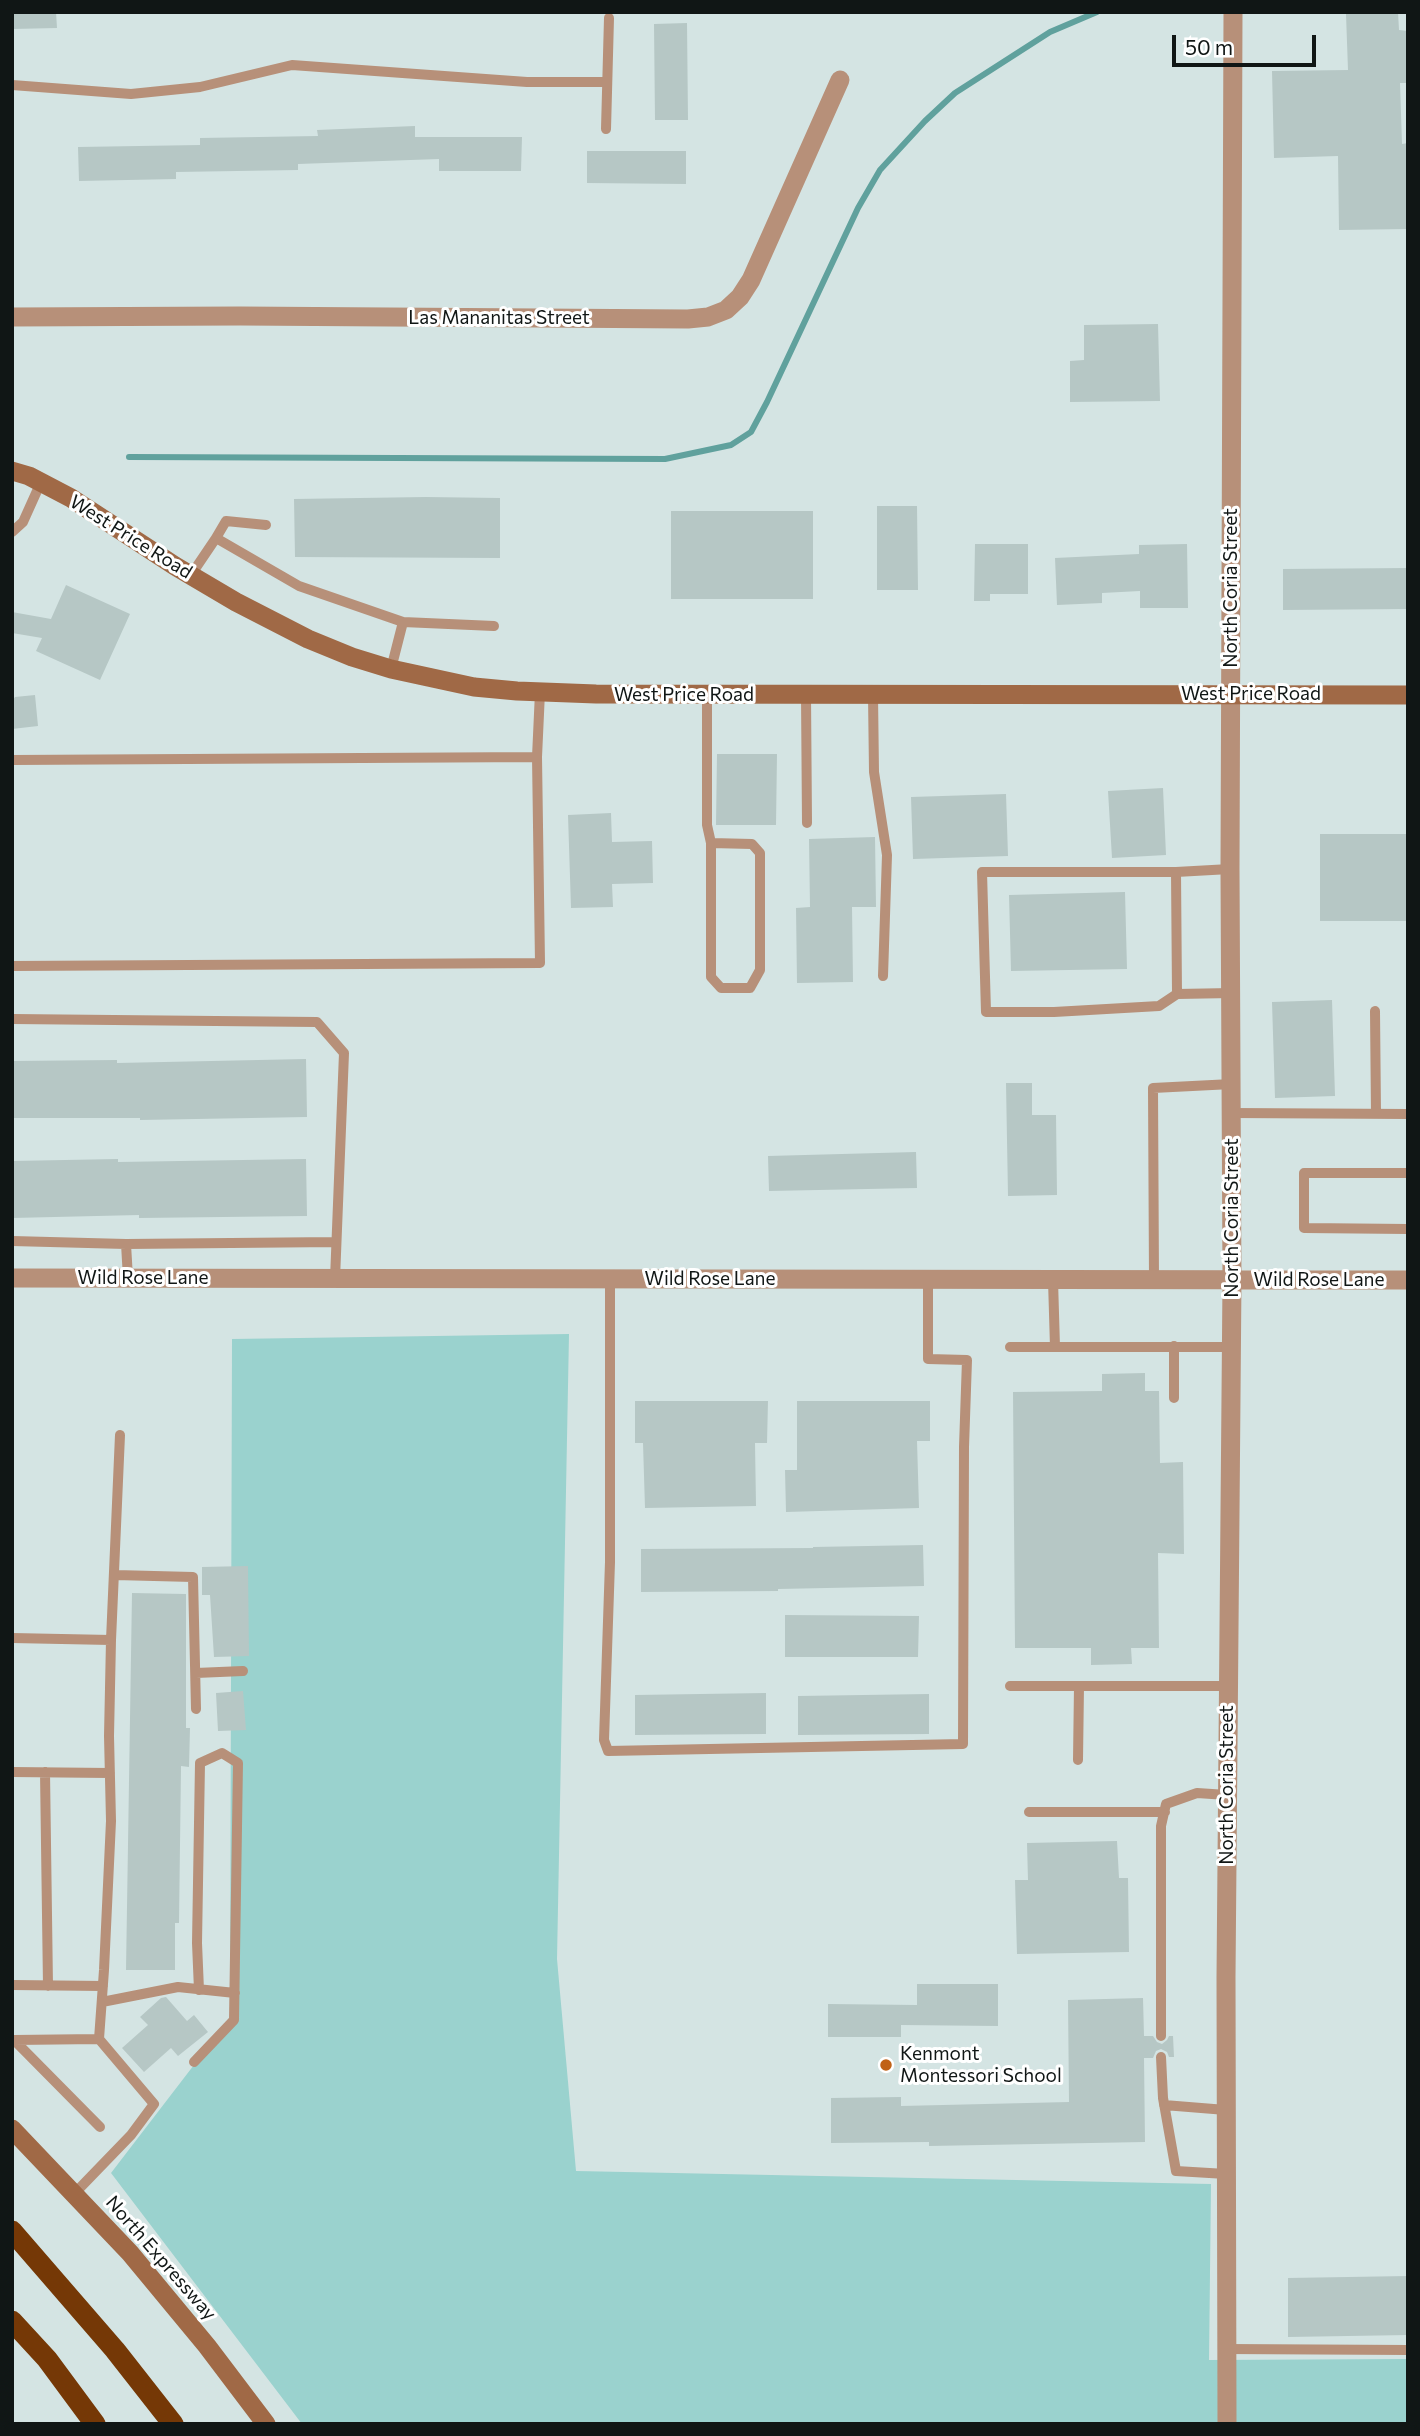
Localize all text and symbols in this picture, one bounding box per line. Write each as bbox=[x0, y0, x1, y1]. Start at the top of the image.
scale bar bbox=[1175, 21, 1318, 65]
text: 50 m bbox=[1185, 34, 1233, 59]
street label: Las Mananitas Street bbox=[408, 307, 590, 329]
street label: West Price Road bbox=[66, 490, 196, 584]
street label: North Coria Street bbox=[1220, 508, 1242, 668]
street label: West Price Road bbox=[1181, 683, 1321, 705]
street label: West Price Road bbox=[614, 684, 754, 706]
street label: North Coria Street bbox=[1221, 1138, 1243, 1298]
street label: Wild Rose Lane bbox=[77, 1267, 209, 1289]
street label: Wild Rose Lane bbox=[644, 1268, 776, 1290]
street label: Wild Rose Lane bbox=[1253, 1269, 1385, 1291]
street label: North Coria Street bbox=[1216, 1705, 1238, 1865]
place label: Kenmont Montessori School bbox=[900, 2043, 1062, 2087]
marker: Kenmont Montessori School bbox=[878, 2057, 894, 2073]
street label: North Expressway bbox=[101, 2191, 221, 2325]

